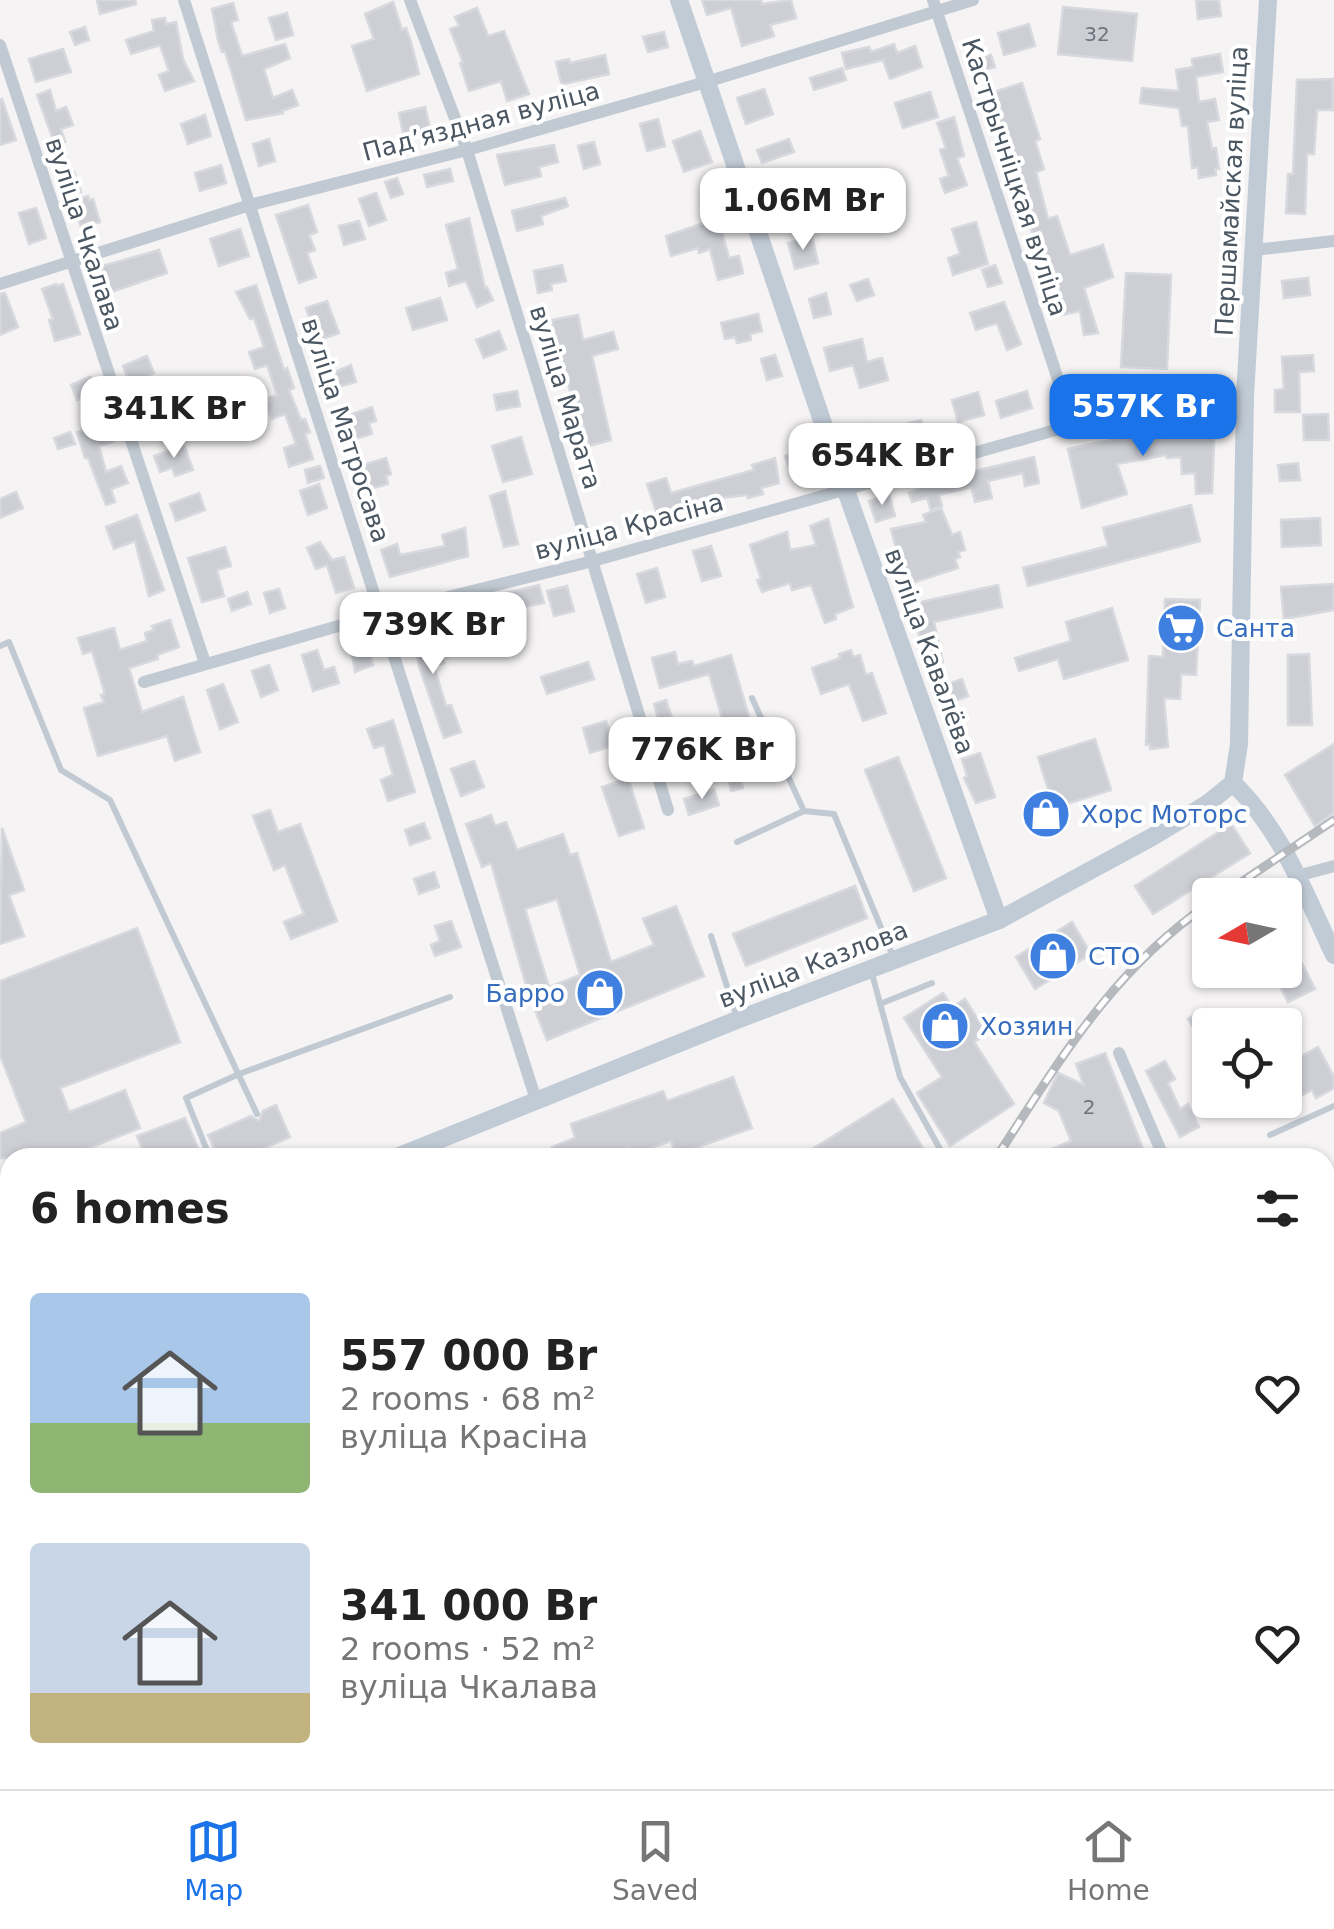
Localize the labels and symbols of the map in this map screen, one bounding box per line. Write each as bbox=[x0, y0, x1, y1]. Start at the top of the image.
house number: 32 bbox=[1084, 22, 1110, 46]
street label: Кастрычніцкая вуліца bbox=[956, 35, 1073, 320]
street label: Першамайская вуліца bbox=[1209, 45, 1254, 337]
street label: Падʼяздная вуліца bbox=[359, 76, 603, 167]
street label: вуліца Чкалава bbox=[40, 134, 129, 335]
pin: 1.06M Br bbox=[700, 168, 906, 253]
street label: вуліца Марата bbox=[524, 302, 607, 493]
street label: вуліца Матросава bbox=[296, 314, 396, 546]
pin: 557K Br bbox=[1051, 374, 1235, 459]
pin: 341K Br bbox=[82, 376, 266, 461]
pin: 654K Br bbox=[790, 423, 974, 508]
street label: вуліца Красіна bbox=[532, 487, 727, 566]
street label: вуліца Кавалёва bbox=[879, 544, 980, 758]
pin: 739K Br bbox=[341, 592, 525, 677]
supermarket icon: Санта bbox=[1155, 602, 1207, 654]
place label: Санта bbox=[1216, 614, 1295, 643]
pin: 776K Br bbox=[610, 717, 794, 802]
shop icon: Хорс Моторс bbox=[1020, 788, 1072, 840]
place label: Хорс Моторс bbox=[1081, 800, 1247, 829]
north arrow bbox=[1192, 878, 1302, 988]
street label: вуліца Казлова bbox=[714, 915, 912, 1014]
shop icon: СТО bbox=[1027, 930, 1079, 982]
place label: СТО bbox=[1088, 942, 1140, 971]
shop icon: Барро bbox=[574, 967, 626, 1019]
place label: Барро bbox=[485, 979, 565, 1008]
shop icon: Хозяин bbox=[919, 1000, 971, 1052]
place label: Хозяин bbox=[980, 1012, 1073, 1041]
house number: 2 bbox=[1083, 1095, 1095, 1119]

